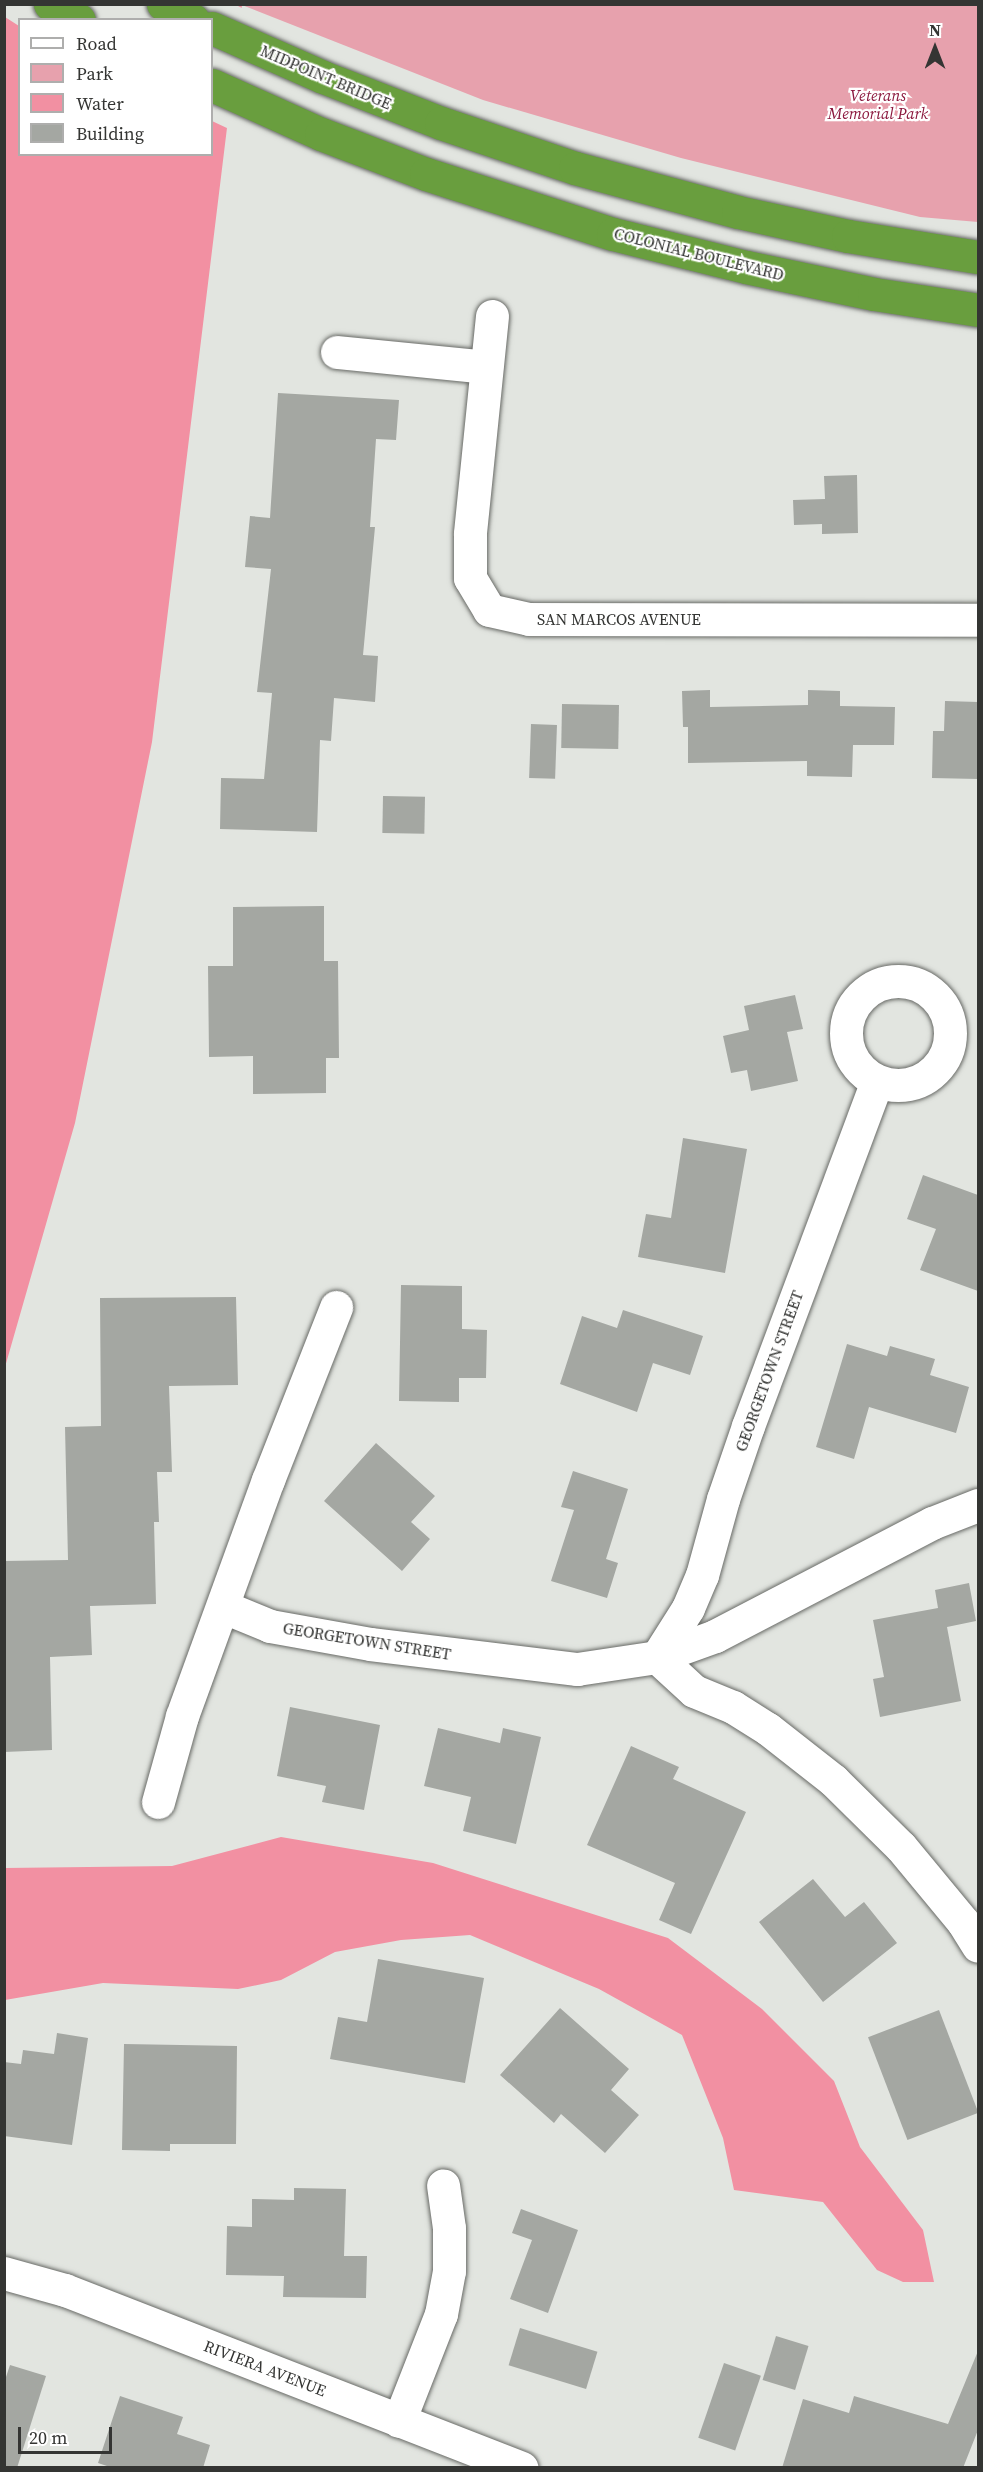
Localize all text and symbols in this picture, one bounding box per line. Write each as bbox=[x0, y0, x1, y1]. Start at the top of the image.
legend bbox=[18, 18, 213, 156]
north arrow bbox=[905, 18, 965, 78]
text: N bbox=[929, 19, 941, 41]
text: Road bbox=[76, 31, 117, 56]
street label: MIDPOINT BRIDGE bbox=[258, 41, 394, 113]
text: Park bbox=[76, 61, 113, 86]
park label: Veterans Memorial Park bbox=[828, 85, 928, 123]
text: Water bbox=[76, 91, 124, 116]
text: Building bbox=[76, 121, 144, 146]
street label: COLONIAL BOULEVARD bbox=[612, 224, 786, 284]
street label: SAN MARCOS AVENUE bbox=[537, 609, 701, 629]
street label: GEORGETOWN STREET bbox=[731, 1288, 807, 1454]
street label: GEORGETOWN STREET bbox=[282, 1618, 452, 1664]
street label: RIVIERA AVENUE bbox=[201, 2336, 329, 2400]
scale bar bbox=[21, 2415, 116, 2453]
text: 20 m bbox=[29, 2425, 67, 2450]

